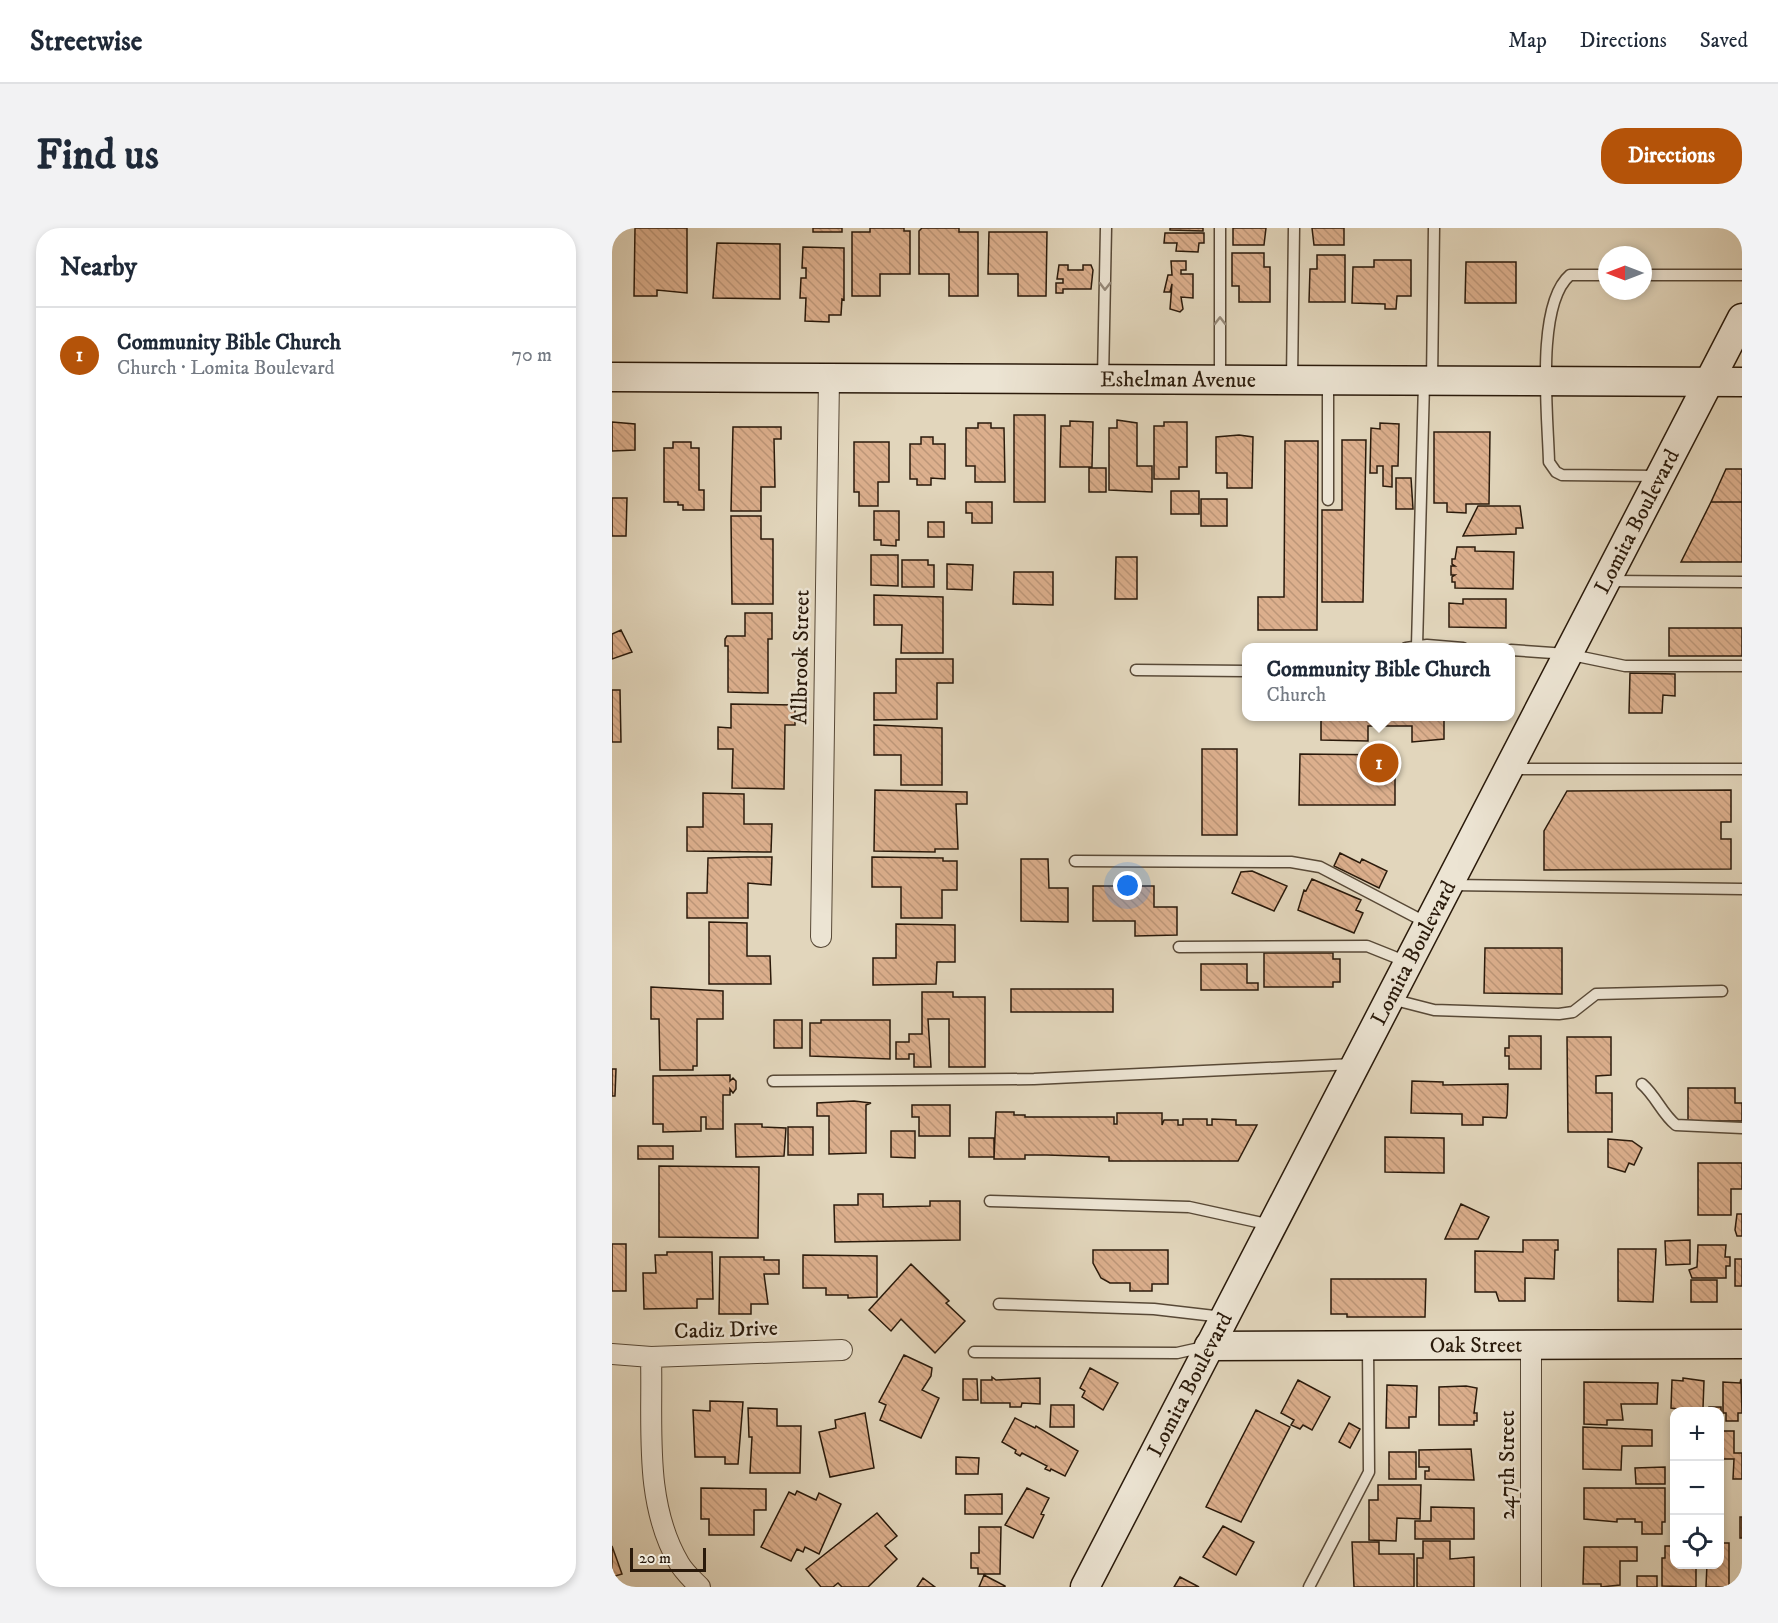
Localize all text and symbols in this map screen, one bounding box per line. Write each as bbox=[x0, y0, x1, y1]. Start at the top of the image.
text: Streetwise bbox=[30, 24, 142, 59]
text: Map bbox=[1508, 28, 1547, 54]
text: Directions bbox=[1580, 28, 1667, 54]
text: Saved bbox=[1700, 28, 1748, 54]
button: Directions bbox=[1601, 128, 1742, 184]
text: Find us bbox=[36, 130, 159, 182]
north arrow bbox=[1598, 246, 1652, 300]
text: Nearby bbox=[60, 251, 137, 284]
one-way arrow bbox=[1099, 282, 1111, 291]
one-way arrow bbox=[1214, 317, 1226, 326]
text: Community Bible Church bbox=[117, 329, 341, 356]
text: 1 bbox=[76, 343, 83, 368]
text: 70 m bbox=[511, 343, 552, 368]
text: Church · Lomita Boulevard bbox=[117, 356, 335, 381]
street label: Eshelman Avenue bbox=[1100, 366, 1256, 393]
street label: Lomita Boulevard bbox=[1588, 445, 1685, 598]
street label: Allbrook Street bbox=[786, 589, 816, 725]
popup bbox=[1242, 643, 1515, 721]
text: Community Bible Church bbox=[1266, 656, 1491, 683]
text: Church bbox=[1266, 683, 1326, 708]
pin: 1 bbox=[1360, 740, 1398, 786]
your location bbox=[1113, 871, 1142, 900]
street label: Lomita Boulevard bbox=[1365, 876, 1462, 1030]
street label: Lomita Boulevard bbox=[1141, 1308, 1238, 1461]
street label: Cadiz Drive bbox=[674, 1315, 778, 1345]
street label: Oak Street bbox=[1430, 1331, 1522, 1359]
map controls bbox=[1670, 1407, 1724, 1569]
button: + bbox=[1670, 1407, 1724, 1461]
street label: 247th Street bbox=[1494, 1410, 1521, 1520]
button: − bbox=[1670, 1461, 1724, 1515]
button: locate bbox=[1670, 1515, 1724, 1569]
scale bar bbox=[630, 1545, 706, 1572]
text: 20 m bbox=[639, 1548, 671, 1568]

